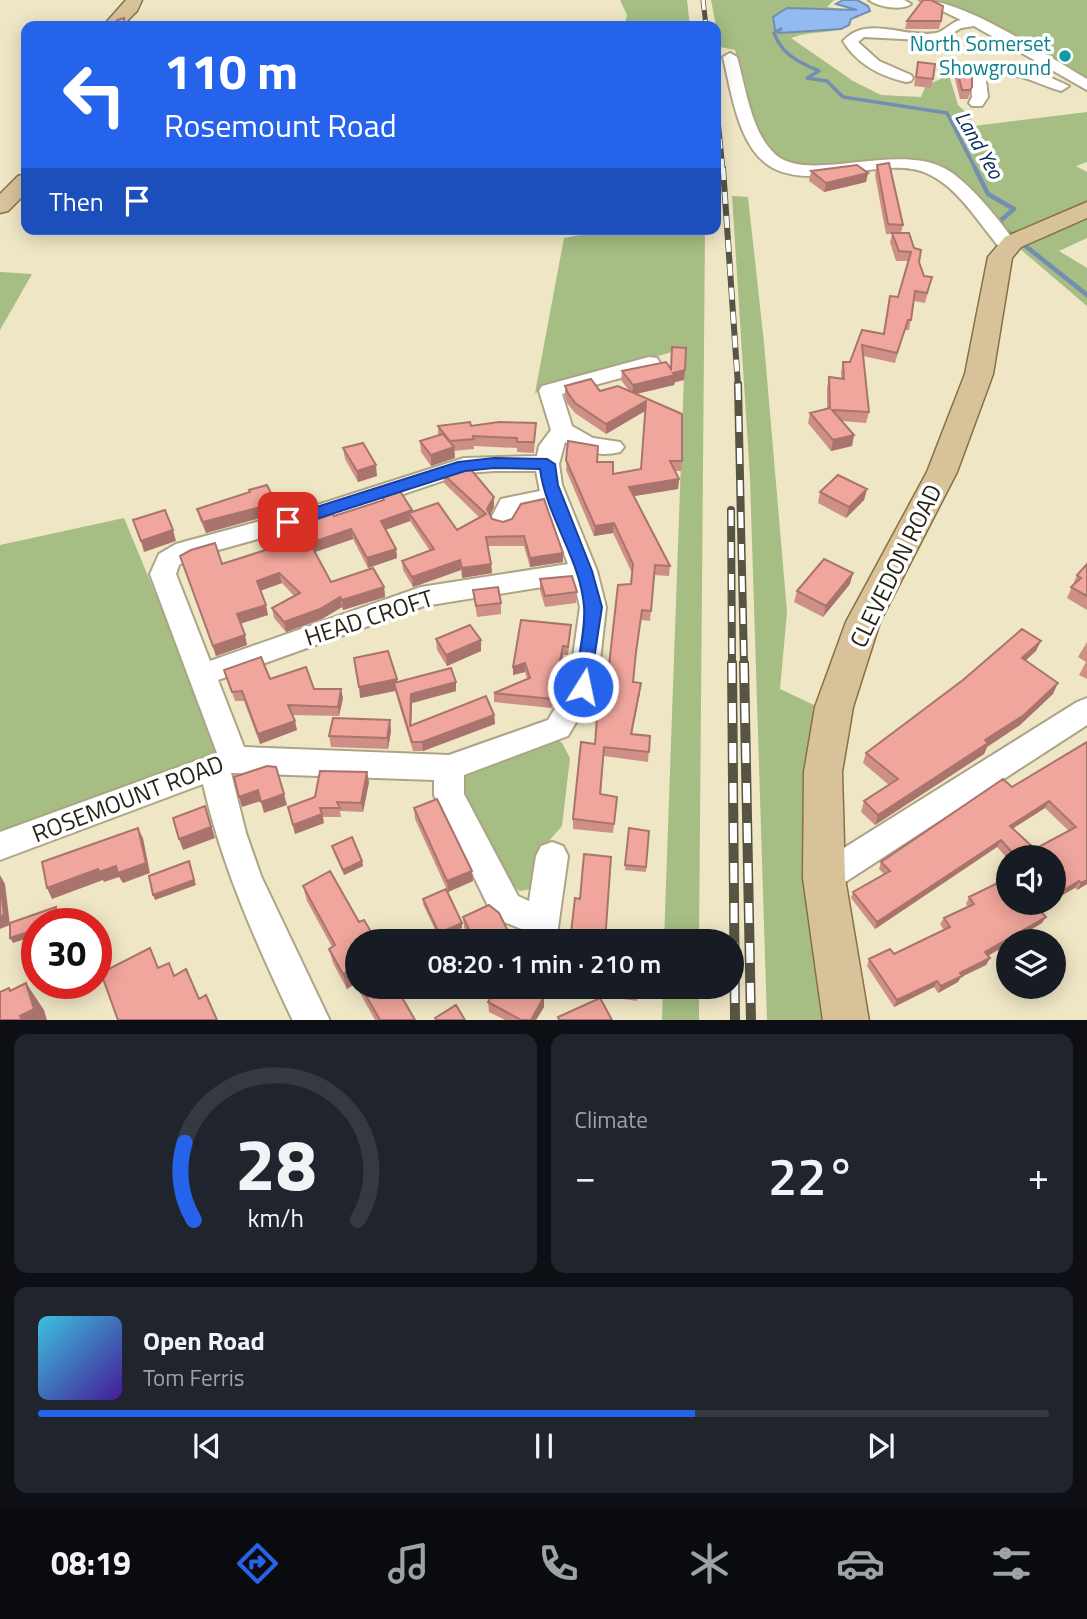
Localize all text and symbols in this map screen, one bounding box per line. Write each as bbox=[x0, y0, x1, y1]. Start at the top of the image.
place label: North Somerset Showground bbox=[910, 27, 1052, 83]
text: 110 m bbox=[164, 33, 298, 108]
marker: North Somerset Showground bbox=[1057, 48, 1073, 64]
icon: left bbox=[49, 49, 140, 140]
text: Rosemount Road bbox=[164, 101, 397, 149]
water label: Land Yeo bbox=[947, 104, 1013, 185]
text: Then bbox=[49, 182, 104, 221]
icon: arrive bbox=[118, 182, 156, 220]
street label: CLEVEDON ROAD bbox=[840, 478, 950, 653]
pin bbox=[258, 492, 318, 552]
icon: arrive bbox=[269, 503, 307, 541]
street label: HEAD CROFT bbox=[300, 579, 438, 655]
position arrow bbox=[546, 650, 620, 724]
street label: ROSEMOUNT ROAD bbox=[27, 745, 229, 851]
map controls bbox=[996, 845, 1066, 999]
button: sound bbox=[996, 845, 1066, 915]
speed limit sign: 30 bbox=[21, 908, 112, 999]
button: layers bbox=[996, 929, 1066, 999]
text: 08:20 · 1 min · 210 m bbox=[428, 944, 661, 983]
text: Climate bbox=[575, 1102, 648, 1137]
text: 28 bbox=[234, 1108, 316, 1218]
text: 22° bbox=[768, 1136, 855, 1215]
text: − bbox=[575, 1147, 596, 1205]
text: + bbox=[1028, 1147, 1049, 1205]
text: km/h bbox=[247, 1198, 304, 1236]
text: Open Road bbox=[143, 1321, 265, 1360]
text: Tom Ferris bbox=[143, 1360, 244, 1395]
icon: previous bbox=[188, 1427, 226, 1465]
icon: pause bbox=[525, 1427, 563, 1465]
icon: next bbox=[862, 1427, 900, 1465]
text: 08:19 bbox=[51, 1539, 131, 1587]
icon: directions bbox=[233, 1539, 282, 1588]
icon: music bbox=[384, 1539, 433, 1588]
icon: phone bbox=[534, 1539, 583, 1588]
icon: climate bbox=[685, 1539, 734, 1588]
icon: car bbox=[836, 1539, 885, 1588]
icon: filters bbox=[987, 1539, 1036, 1588]

